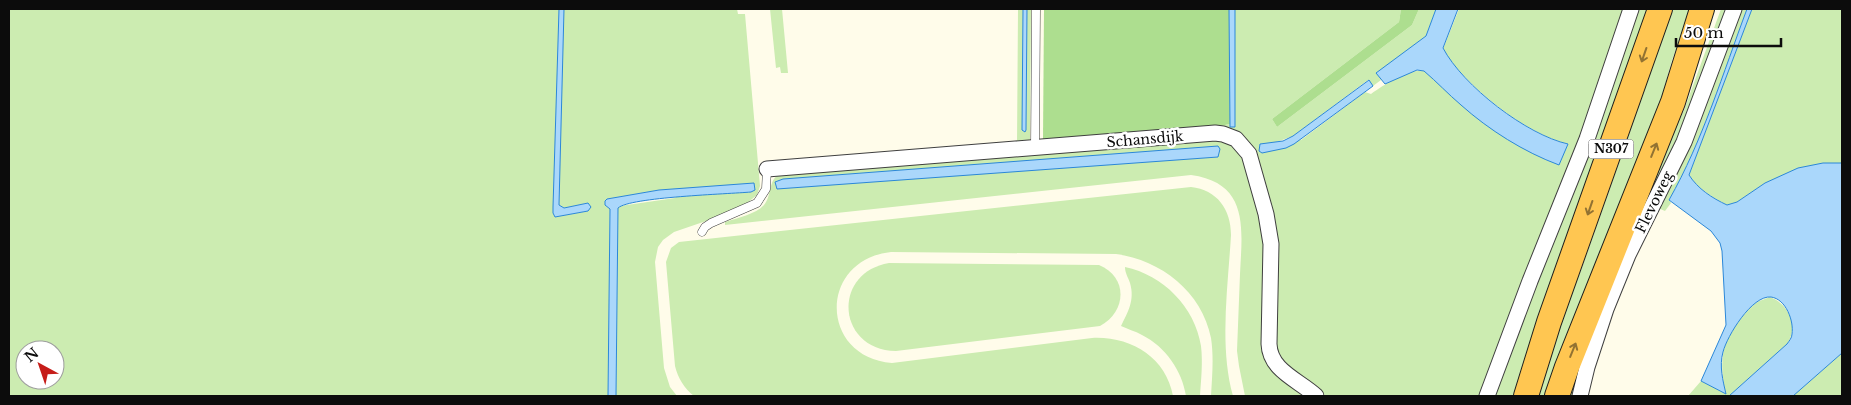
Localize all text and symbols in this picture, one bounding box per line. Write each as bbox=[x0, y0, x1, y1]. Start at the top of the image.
scale bar bbox=[1676, 15, 1781, 47]
text: 50 m bbox=[1684, 23, 1724, 42]
one-way arrow bbox=[1639, 46, 1648, 62]
street label: Schansdijk bbox=[1106, 127, 1185, 151]
road number: N307 bbox=[1588, 140, 1634, 158]
one-way arrow bbox=[1649, 143, 1659, 158]
street label: Flevoweg bbox=[1631, 167, 1677, 236]
one-way arrow bbox=[1585, 200, 1594, 215]
north arrow bbox=[15, 340, 65, 390]
one-way arrow bbox=[1569, 343, 1578, 358]
text: N bbox=[21, 344, 42, 366]

